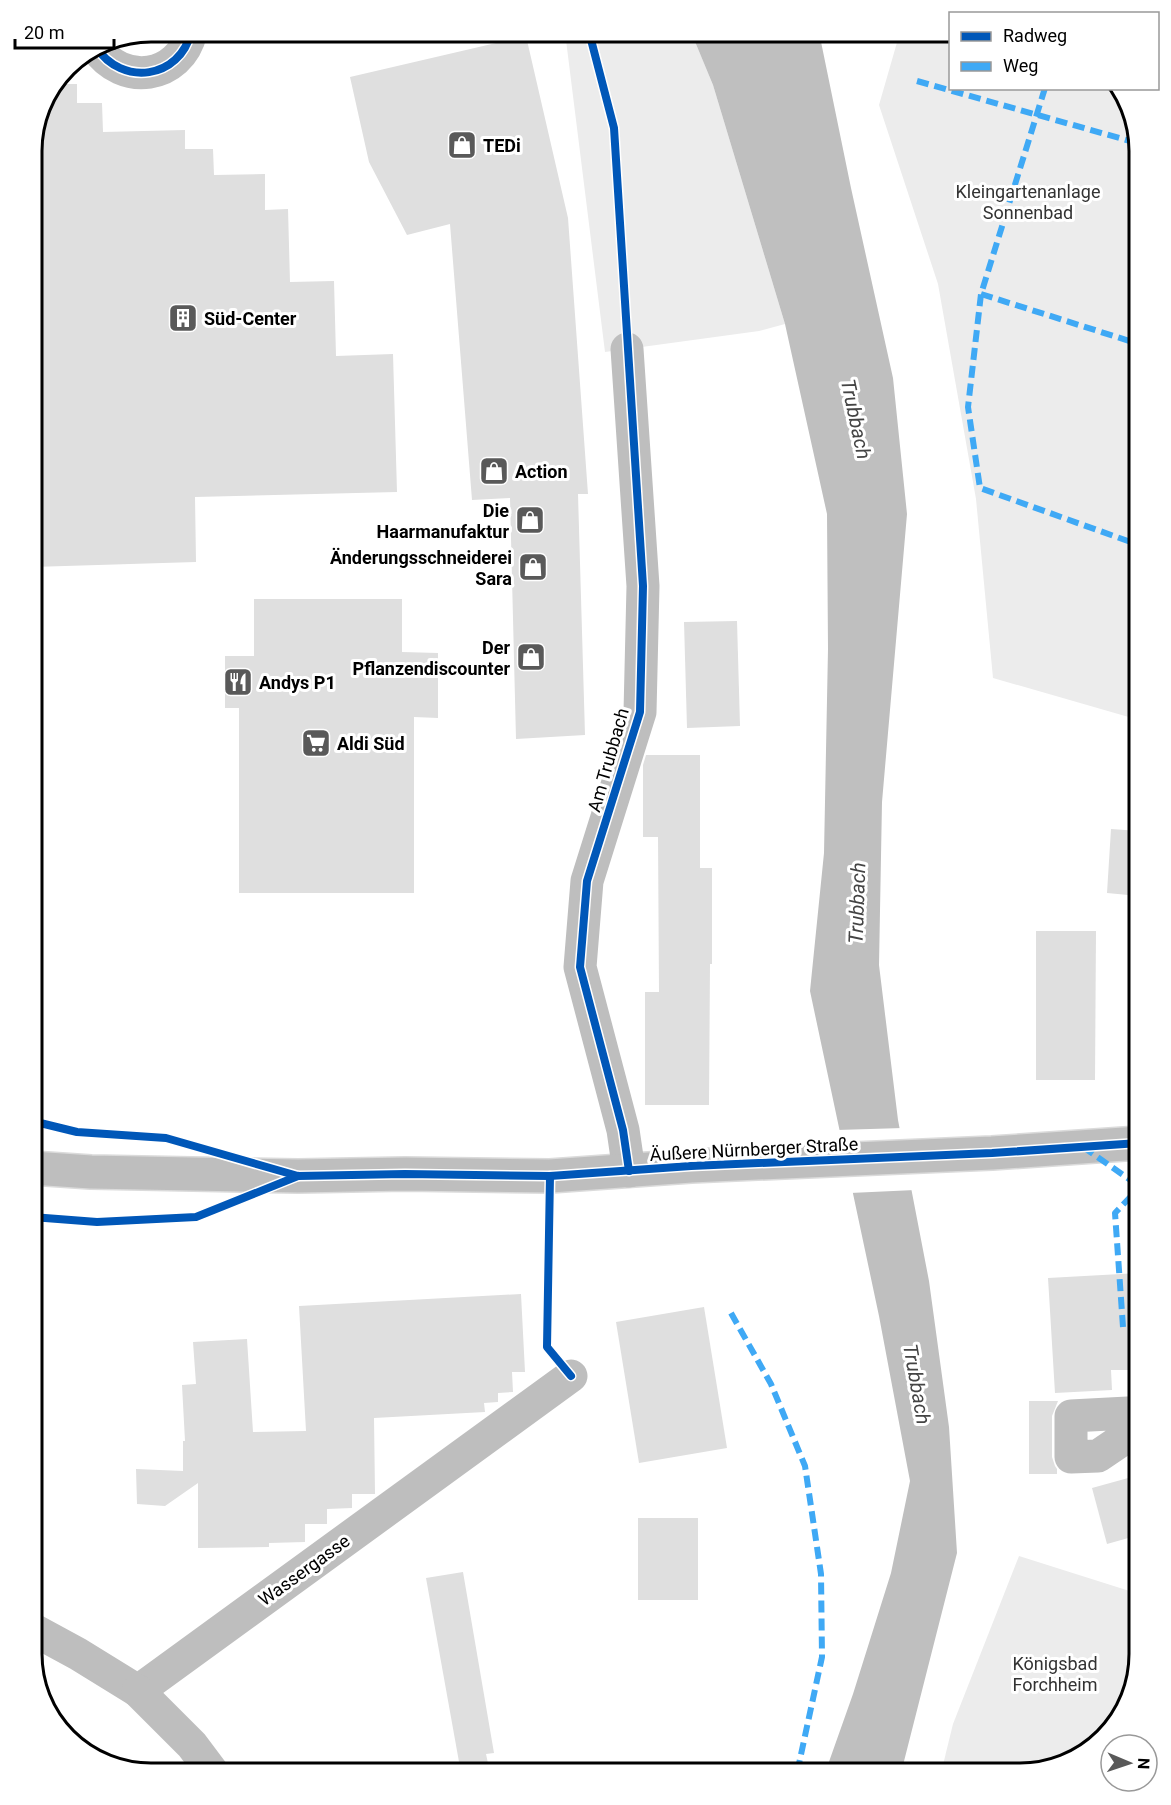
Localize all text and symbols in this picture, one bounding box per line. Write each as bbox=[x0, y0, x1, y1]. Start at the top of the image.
scale bar bbox=[15, 12, 114, 50]
legend bbox=[949, 12, 1159, 90]
text: 20 m bbox=[24, 22, 64, 43]
text: Radweg bbox=[1003, 25, 1067, 46]
text: Weg bbox=[1003, 55, 1038, 76]
shop icon: TEDi bbox=[446, 129, 478, 161]
place label: TEDi bbox=[483, 135, 521, 156]
park label: Kleingartenanlage Sonnenbad bbox=[956, 181, 1100, 223]
building icon: Süd-Center bbox=[167, 302, 199, 334]
place label: Süd-Center bbox=[204, 308, 297, 329]
water label: Trubbach bbox=[836, 377, 876, 461]
shop icon: Action bbox=[478, 455, 510, 487]
place label: Action bbox=[515, 461, 568, 482]
place label: Die Haarmanufaktur bbox=[377, 500, 509, 542]
shop icon: Die Haarmanufaktur bbox=[514, 504, 546, 536]
place label: Änderungsschneiderei Sara bbox=[330, 547, 512, 589]
shop icon: Änderungsschneiderei Sara bbox=[517, 551, 549, 583]
place label: Der Pflanzendiscounter bbox=[353, 637, 510, 679]
shop icon: Der Pflanzendiscounter bbox=[515, 641, 547, 673]
restaurant icon: Andys P1 bbox=[222, 666, 254, 698]
place label: Andys P1 bbox=[259, 672, 336, 693]
street label: Am Trubbach bbox=[583, 706, 633, 814]
supermarket icon: Aldi Süd bbox=[300, 727, 332, 759]
place label: Aldi Süd bbox=[337, 733, 405, 754]
water label: Trubbach bbox=[844, 862, 870, 944]
street label: Äußere Nürnberger Straße bbox=[649, 1133, 859, 1165]
water label: Trubbach bbox=[898, 1342, 936, 1426]
street label: Wassergasse bbox=[254, 1530, 354, 1610]
park label: Königsbad Forchheim bbox=[1012, 1653, 1098, 1695]
north arrow bbox=[1099, 1733, 1159, 1793]
text: N bbox=[1134, 1758, 1153, 1769]

